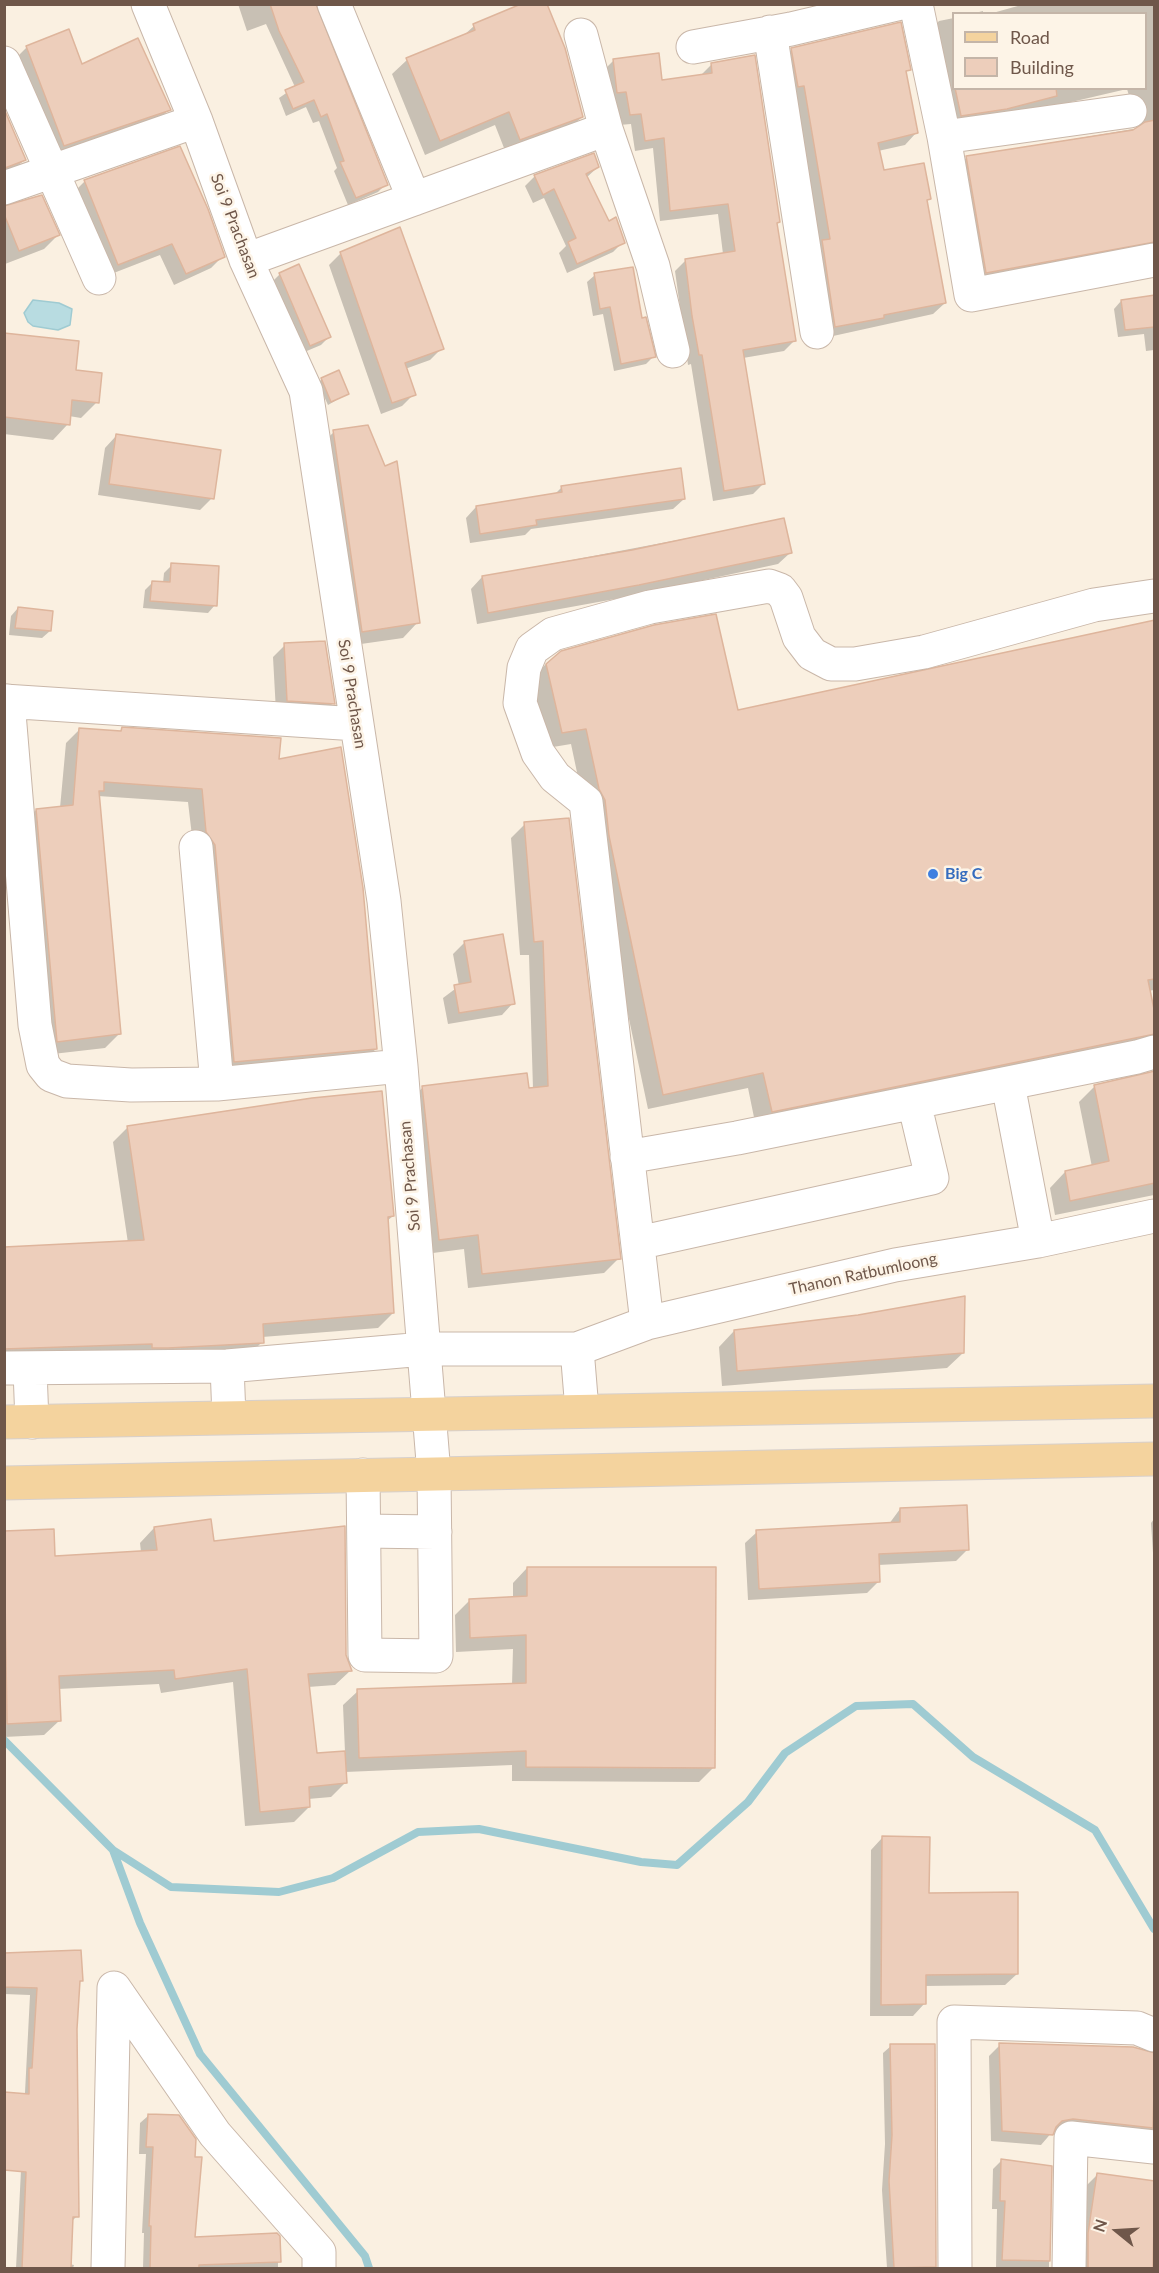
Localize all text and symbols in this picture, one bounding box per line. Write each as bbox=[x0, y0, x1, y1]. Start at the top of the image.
legend bbox=[952, 12, 1147, 90]
text: Road bbox=[1010, 26, 1050, 48]
text: Building bbox=[1010, 56, 1074, 78]
street label: Soi 9 Prachasan bbox=[206, 171, 264, 281]
street label: Soi 9 Prachasan bbox=[334, 638, 370, 750]
place label: Big C bbox=[945, 864, 982, 884]
marker: Big C bbox=[926, 867, 940, 881]
street label: Soi 9 Prachasan bbox=[396, 1120, 424, 1232]
street label: Thanon Ratbumloong bbox=[787, 1249, 939, 1299]
north arrow bbox=[1087, 2201, 1147, 2261]
text: N bbox=[1088, 2216, 1110, 2234]

